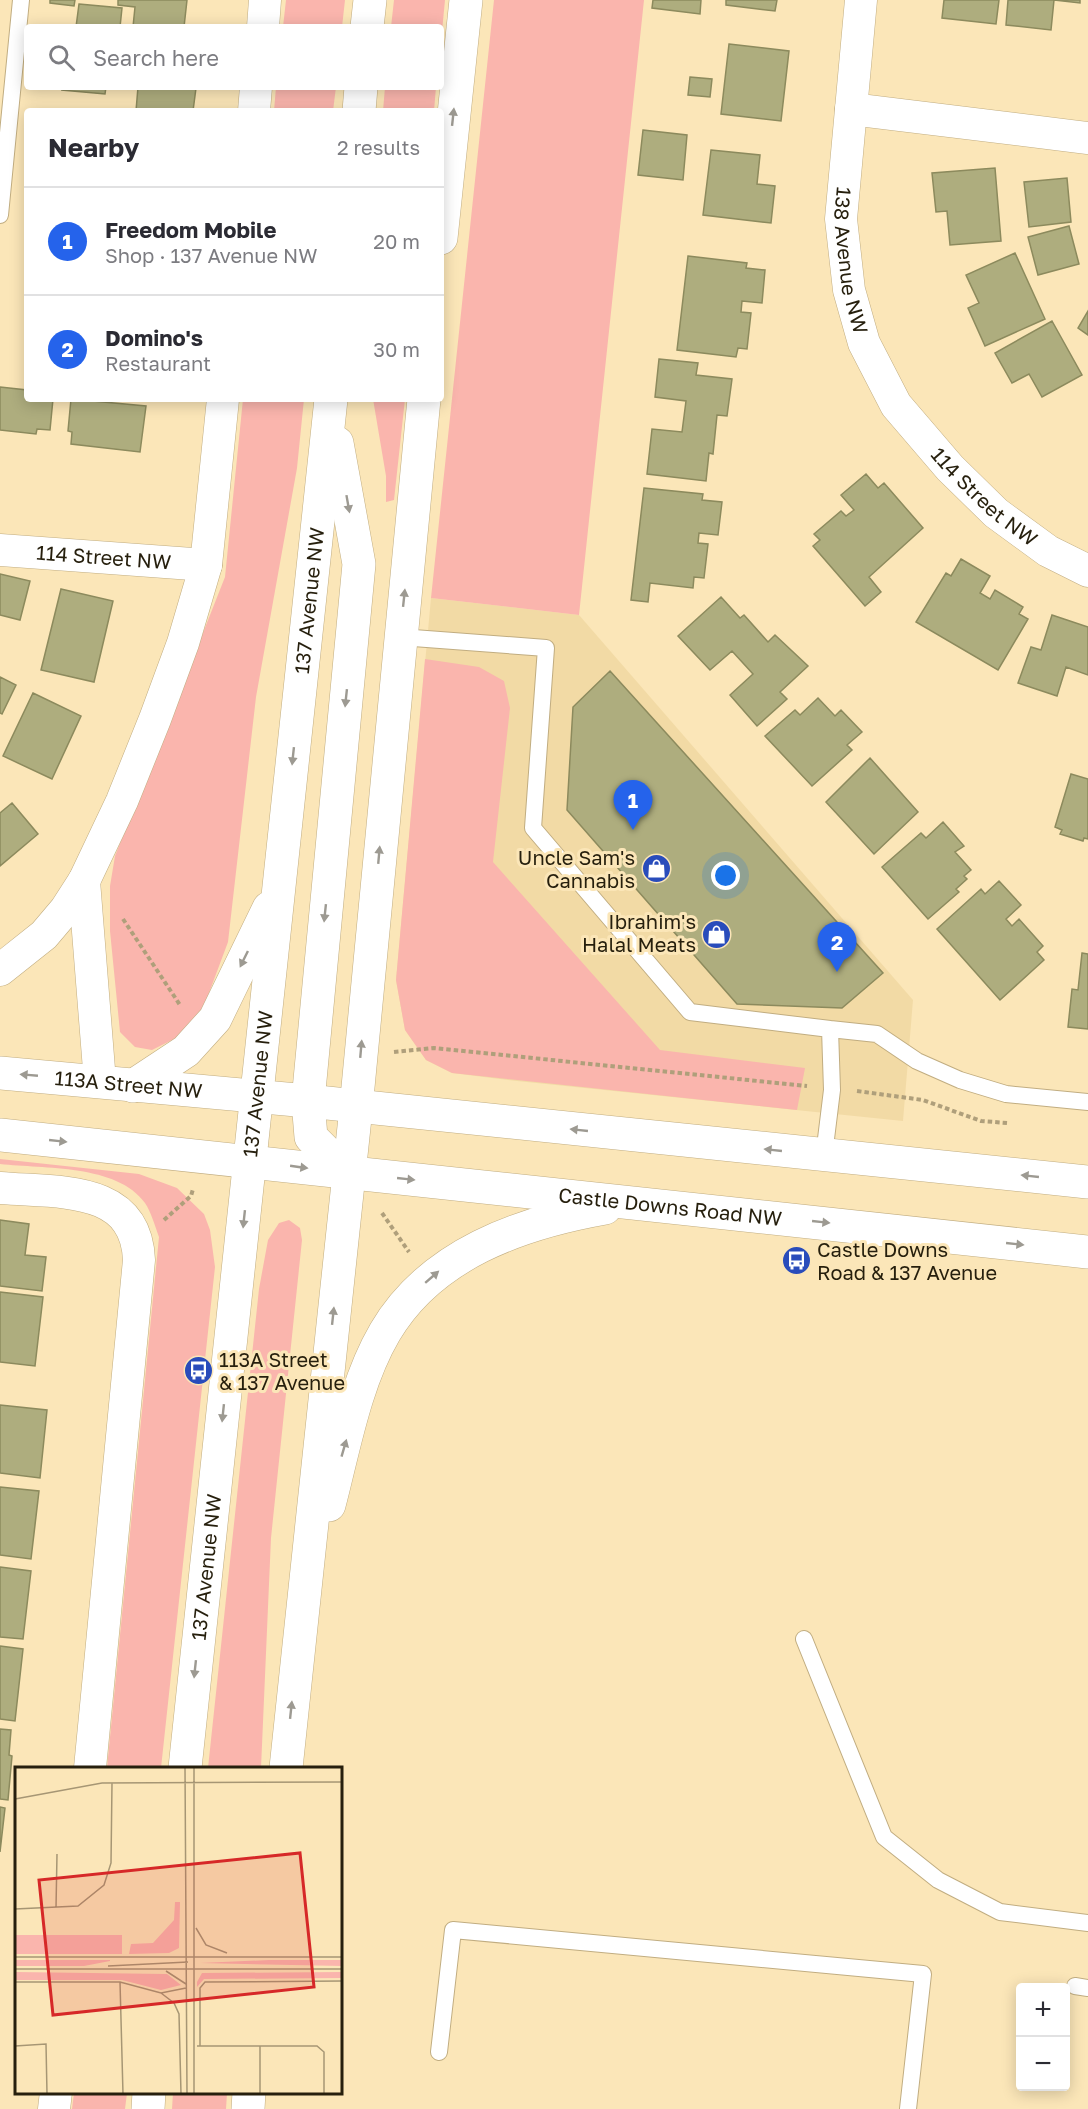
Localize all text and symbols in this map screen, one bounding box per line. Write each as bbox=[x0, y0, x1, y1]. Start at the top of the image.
search box bbox=[24, 24, 444, 90]
icon: search bbox=[45, 41, 78, 74]
text: Search here bbox=[93, 44, 219, 71]
one-way arrow bbox=[449, 108, 458, 127]
text: Nearby bbox=[48, 132, 139, 163]
text: 2 results bbox=[337, 135, 420, 159]
street label: 138 Avenue NW bbox=[830, 186, 874, 336]
text: Freedom Mobile bbox=[105, 216, 276, 243]
text: 1 bbox=[62, 229, 73, 253]
text: 20 m bbox=[373, 229, 420, 253]
text: Shop · 137 Avenue NW bbox=[105, 243, 317, 267]
text: Domino's bbox=[105, 324, 203, 351]
text: 2 bbox=[61, 337, 74, 361]
text: 30 m bbox=[373, 337, 420, 361]
text: Restaurant bbox=[105, 351, 211, 375]
street label: 114 Street NW bbox=[927, 442, 1042, 550]
one-way arrow bbox=[344, 495, 353, 514]
street label: 137 Avenue NW bbox=[289, 526, 328, 675]
street label: 114 Street NW bbox=[35, 540, 172, 573]
one-way arrow bbox=[399, 589, 409, 608]
one-way arrow bbox=[341, 688, 351, 707]
one-way arrow bbox=[288, 746, 298, 765]
pin: 1 bbox=[614, 780, 652, 830]
place label: Uncle Sam's Cannabis bbox=[518, 845, 635, 892]
one-way arrow bbox=[374, 846, 384, 865]
shop icon: Uncle Sam's Cannabis bbox=[640, 853, 672, 885]
your location bbox=[711, 861, 740, 890]
one-way arrow bbox=[320, 903, 330, 922]
place label: Ibrahim's Halal Meats bbox=[582, 909, 696, 956]
shop icon: Ibrahim's Halal Meats bbox=[701, 918, 733, 950]
pin: 2 bbox=[818, 922, 856, 972]
one-way arrow bbox=[240, 950, 249, 967]
street label: 137 Avenue NW bbox=[237, 1009, 277, 1158]
one-way arrow bbox=[356, 1040, 366, 1059]
street label: 113A Street NW bbox=[54, 1065, 203, 1102]
one-way arrow bbox=[20, 1070, 39, 1080]
one-way arrow bbox=[570, 1125, 589, 1135]
one-way arrow bbox=[49, 1136, 68, 1146]
one-way arrow bbox=[764, 1145, 783, 1155]
one-way arrow bbox=[290, 1163, 309, 1172]
one-way arrow bbox=[1020, 1172, 1039, 1181]
one-way arrow bbox=[397, 1174, 416, 1184]
street label: Castle Downs Road NW bbox=[557, 1182, 783, 1230]
one-way arrow bbox=[240, 1209, 249, 1228]
one-way arrow bbox=[812, 1217, 831, 1227]
place label: Castle Downs Road & 137 Avenue bbox=[817, 1237, 997, 1284]
one-way arrow bbox=[1006, 1239, 1025, 1248]
bus stop icon: Castle Downs Road & 137 Avenue bbox=[780, 1245, 812, 1277]
one-way arrow bbox=[424, 1271, 439, 1284]
one-way arrow bbox=[328, 1307, 338, 1326]
place label: 113A Street & 137 Avenue bbox=[219, 1347, 345, 1394]
bus stop icon: 113A Street & 137 Avenue bbox=[182, 1355, 214, 1387]
one-way arrow bbox=[218, 1403, 228, 1422]
one-way arrow bbox=[340, 1438, 350, 1457]
street label: 137 Avenue NW bbox=[186, 1493, 225, 1641]
one-way arrow bbox=[191, 1660, 200, 1679]
one-way arrow bbox=[287, 1701, 296, 1720]
inset map bbox=[15, 1767, 342, 2094]
map controls bbox=[1016, 1983, 1070, 2091]
button: + bbox=[1016, 1983, 1070, 2037]
button: − bbox=[1016, 2037, 1070, 2091]

